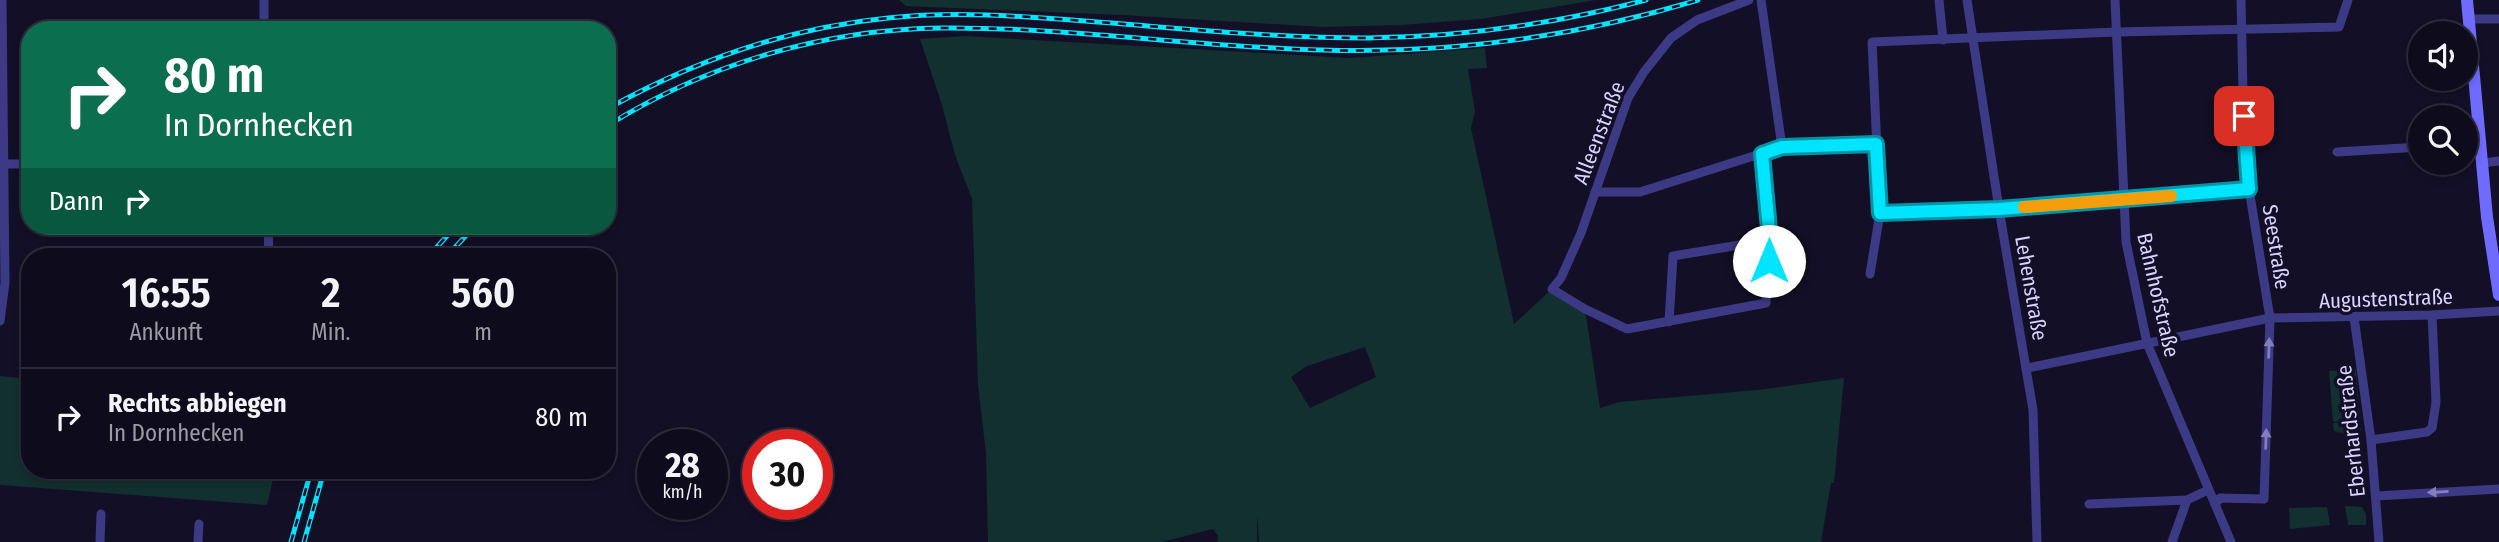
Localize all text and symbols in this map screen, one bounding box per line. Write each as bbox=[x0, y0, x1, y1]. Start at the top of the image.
map controls bbox=[2408, 21, 2478, 175]
button: sound bbox=[2408, 21, 2478, 91]
text: 80 m bbox=[164, 46, 264, 105]
icon: right bbox=[49, 49, 140, 140]
street label: Alleenstraße bbox=[1567, 78, 1631, 188]
pin bbox=[2214, 86, 2274, 146]
icon: arrive bbox=[2225, 97, 2263, 135]
button: search bbox=[2408, 105, 2478, 175]
text: In Dornhecken bbox=[164, 106, 354, 144]
icon: right bbox=[118, 182, 156, 220]
text: Dann bbox=[49, 186, 104, 217]
street label: Seestraße bbox=[2256, 203, 2296, 291]
position arrow bbox=[1732, 224, 1806, 298]
street label: Bahnhofstraße bbox=[2131, 230, 2185, 360]
street label: Lehenstraße bbox=[2009, 233, 2053, 343]
text: 16:55 bbox=[121, 268, 211, 318]
text: 2 bbox=[321, 268, 341, 318]
text: 560 bbox=[451, 268, 516, 318]
street label: Augustenstraße bbox=[2319, 284, 2453, 314]
text: Ankunft bbox=[129, 318, 203, 346]
text: Min. bbox=[311, 318, 350, 346]
text: m bbox=[474, 318, 492, 346]
one-way arrow bbox=[2263, 337, 2274, 359]
street label: Eberhardstraße bbox=[2331, 364, 2371, 498]
text: Rechts abbiegen bbox=[108, 388, 287, 419]
icon: right bbox=[49, 398, 87, 436]
text: 80 m bbox=[535, 402, 588, 433]
text: In Dornhecken bbox=[108, 419, 244, 447]
one-way arrow bbox=[2260, 427, 2272, 449]
speed limit sign: 30 bbox=[742, 429, 833, 520]
text: 28 bbox=[665, 444, 700, 486]
text: km/h bbox=[662, 481, 703, 503]
one-way arrow bbox=[2427, 487, 2449, 498]

